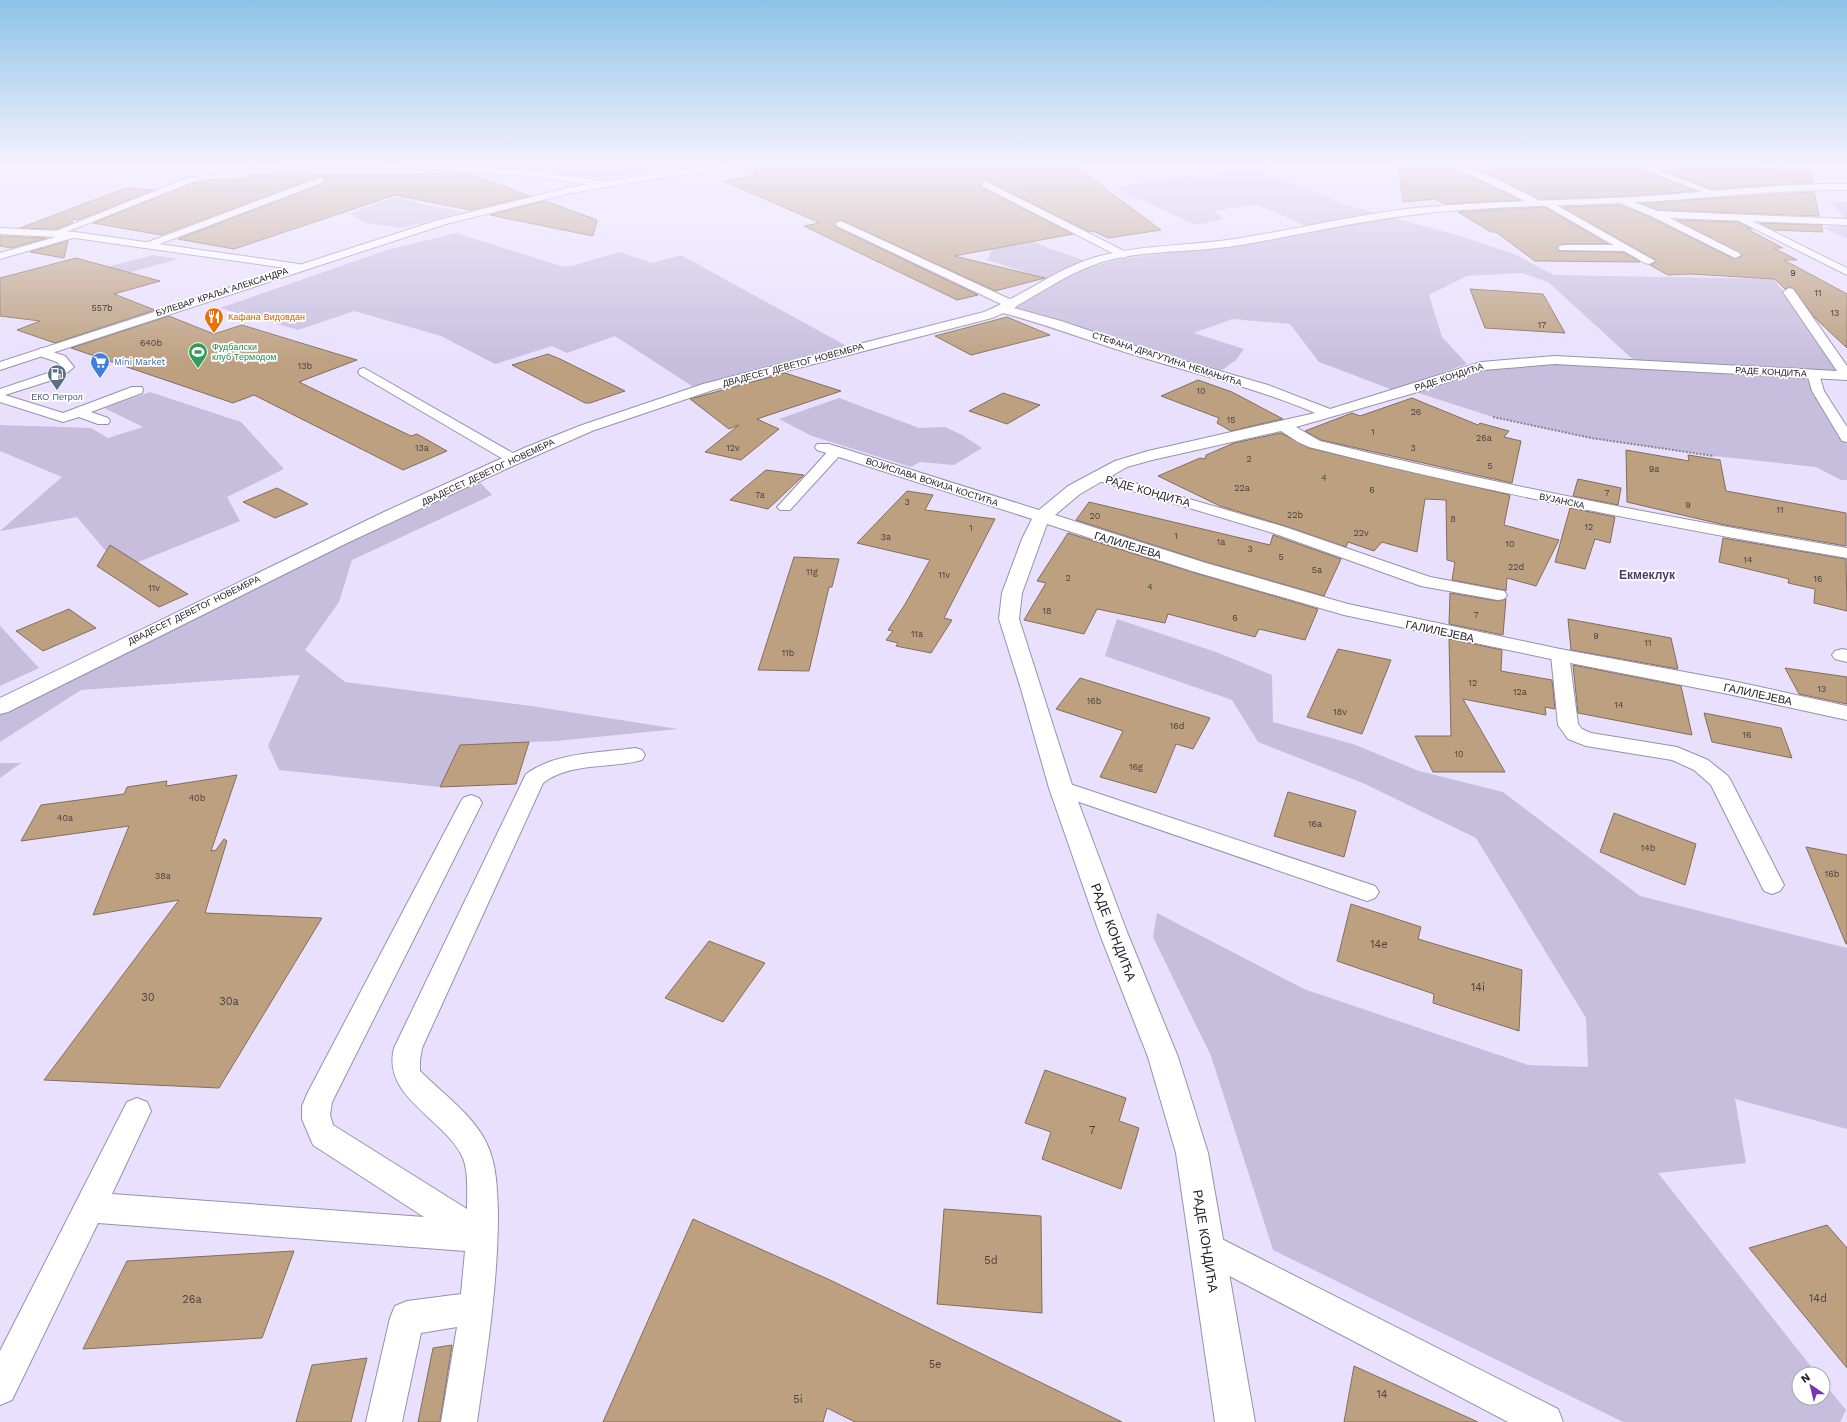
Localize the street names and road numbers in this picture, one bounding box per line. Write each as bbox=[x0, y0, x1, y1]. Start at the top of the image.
street label: БУЛЕВАР КРАЉА АЛЕКСАНДРА bbox=[155, 266, 289, 318]
street label: СТЕФАНА ДРАГУТИНА НЕМАЊИЋА bbox=[1091, 330, 1243, 388]
street label: ДВАДЕСЕТ ДЕВЕТОГ НОВЕМБРА bbox=[721, 341, 865, 389]
street label: РАДЕ КОНДИЋА bbox=[1413, 361, 1485, 393]
street label: РАДЕ КОНДИЋА bbox=[1735, 365, 1807, 379]
street label: ДВАДЕСЕТ ДЕВЕТОГ НОВЕМБРА bbox=[420, 437, 556, 507]
street label: ВОЈИСЛАВА ВОКИЈА КОСТИЋА bbox=[865, 456, 999, 508]
street label: РАДЕ КОНДИЋА bbox=[1104, 473, 1192, 510]
street label: ВУЈАНСКА bbox=[1538, 491, 1586, 511]
street label: ГАЛИЛЕЈЕВА bbox=[1093, 529, 1164, 562]
street label: ДВАДЕСЕТ ДЕВЕТОГ НОВЕМБРА bbox=[126, 574, 262, 646]
street label: ГАЛИЛЕЈЕВА bbox=[1404, 618, 1476, 645]
street label: ГАЛИЛЕЈЕВА bbox=[1722, 681, 1794, 708]
street label: РАДЕ КОНДИЋА bbox=[1088, 881, 1139, 984]
street label: РАДЕ КОНДИЋА bbox=[1190, 1189, 1221, 1294]

